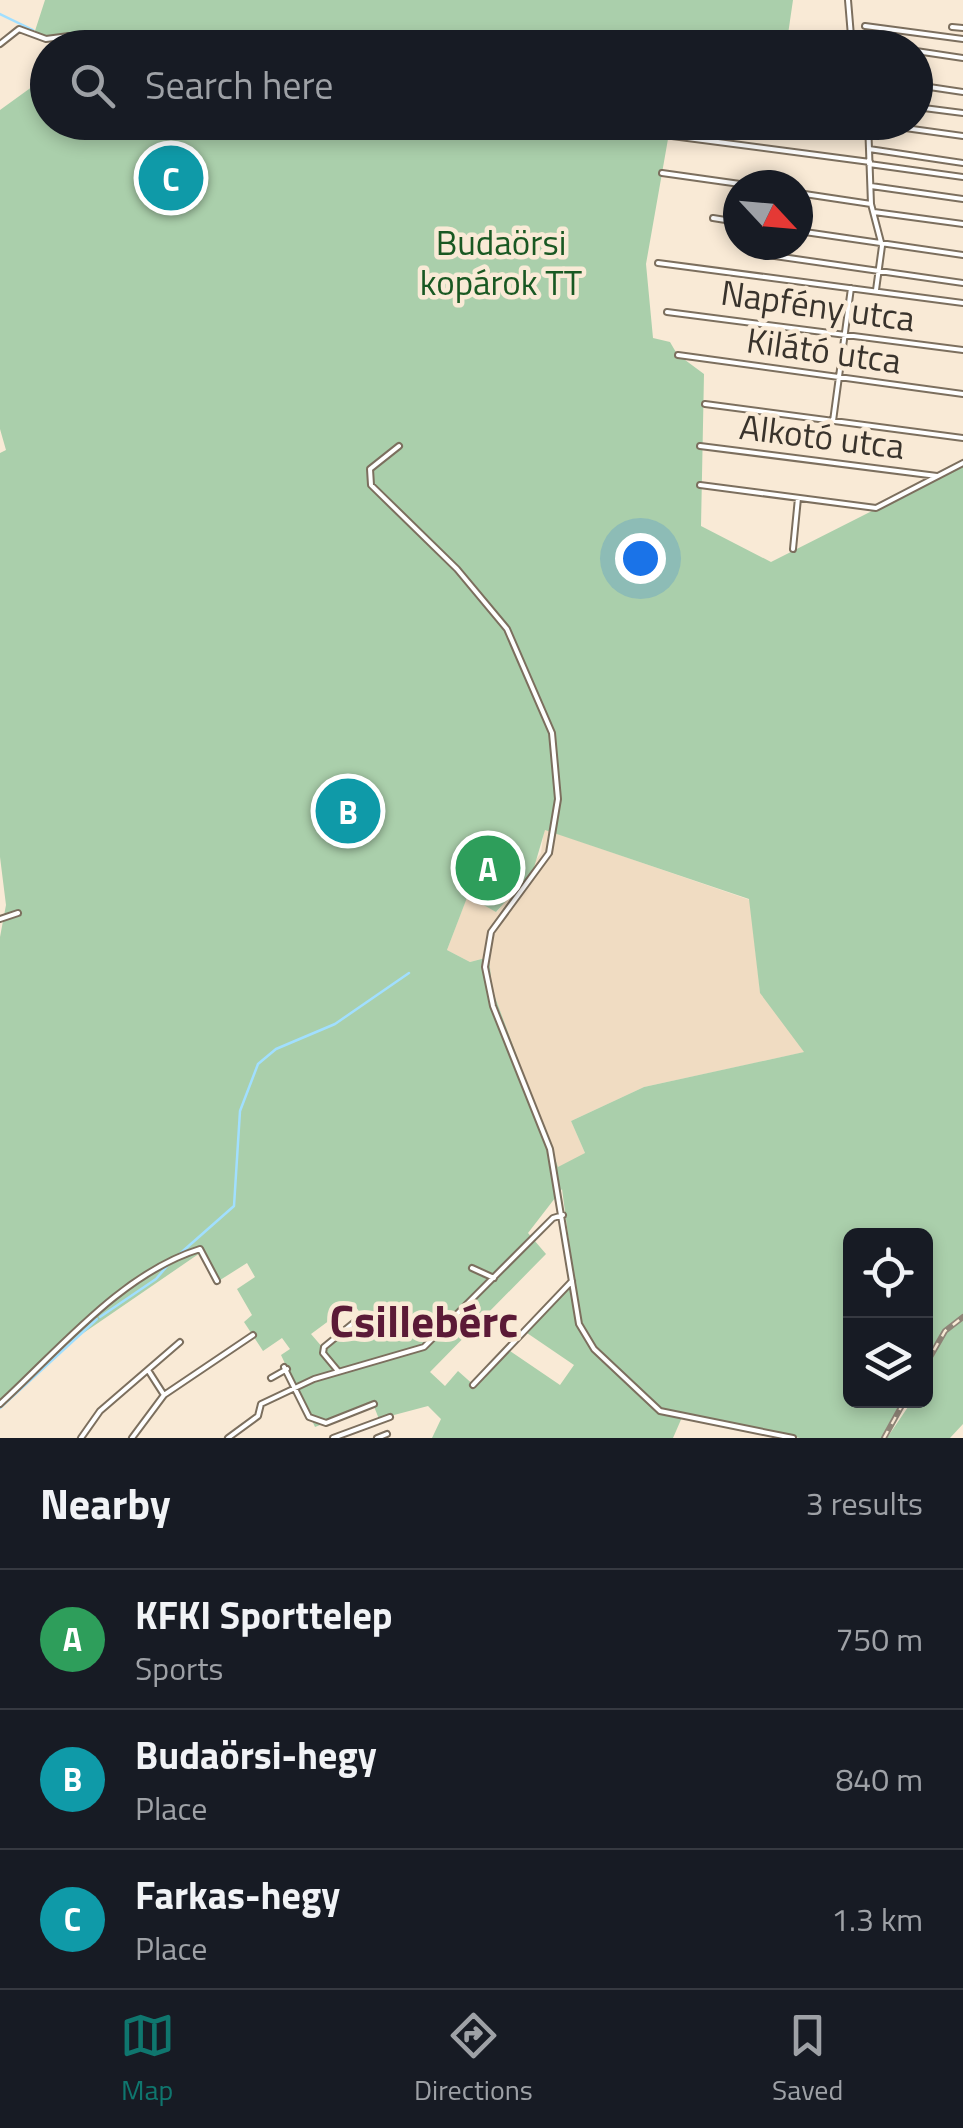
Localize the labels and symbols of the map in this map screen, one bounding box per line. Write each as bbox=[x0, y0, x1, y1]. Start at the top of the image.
pin: C bbox=[138, 140, 204, 216]
north arrow bbox=[723, 170, 813, 260]
park label: Budaörsi kopárok TT bbox=[420, 215, 582, 309]
street label: Napfény utca bbox=[717, 265, 919, 345]
street label: Kilátó utca bbox=[743, 312, 905, 388]
street label: Alkotó utca bbox=[736, 399, 908, 473]
your location bbox=[615, 533, 666, 584]
pin: B bbox=[316, 774, 380, 848]
pin: A bbox=[456, 830, 520, 906]
district label: Csillebérc bbox=[330, 1286, 518, 1354]

